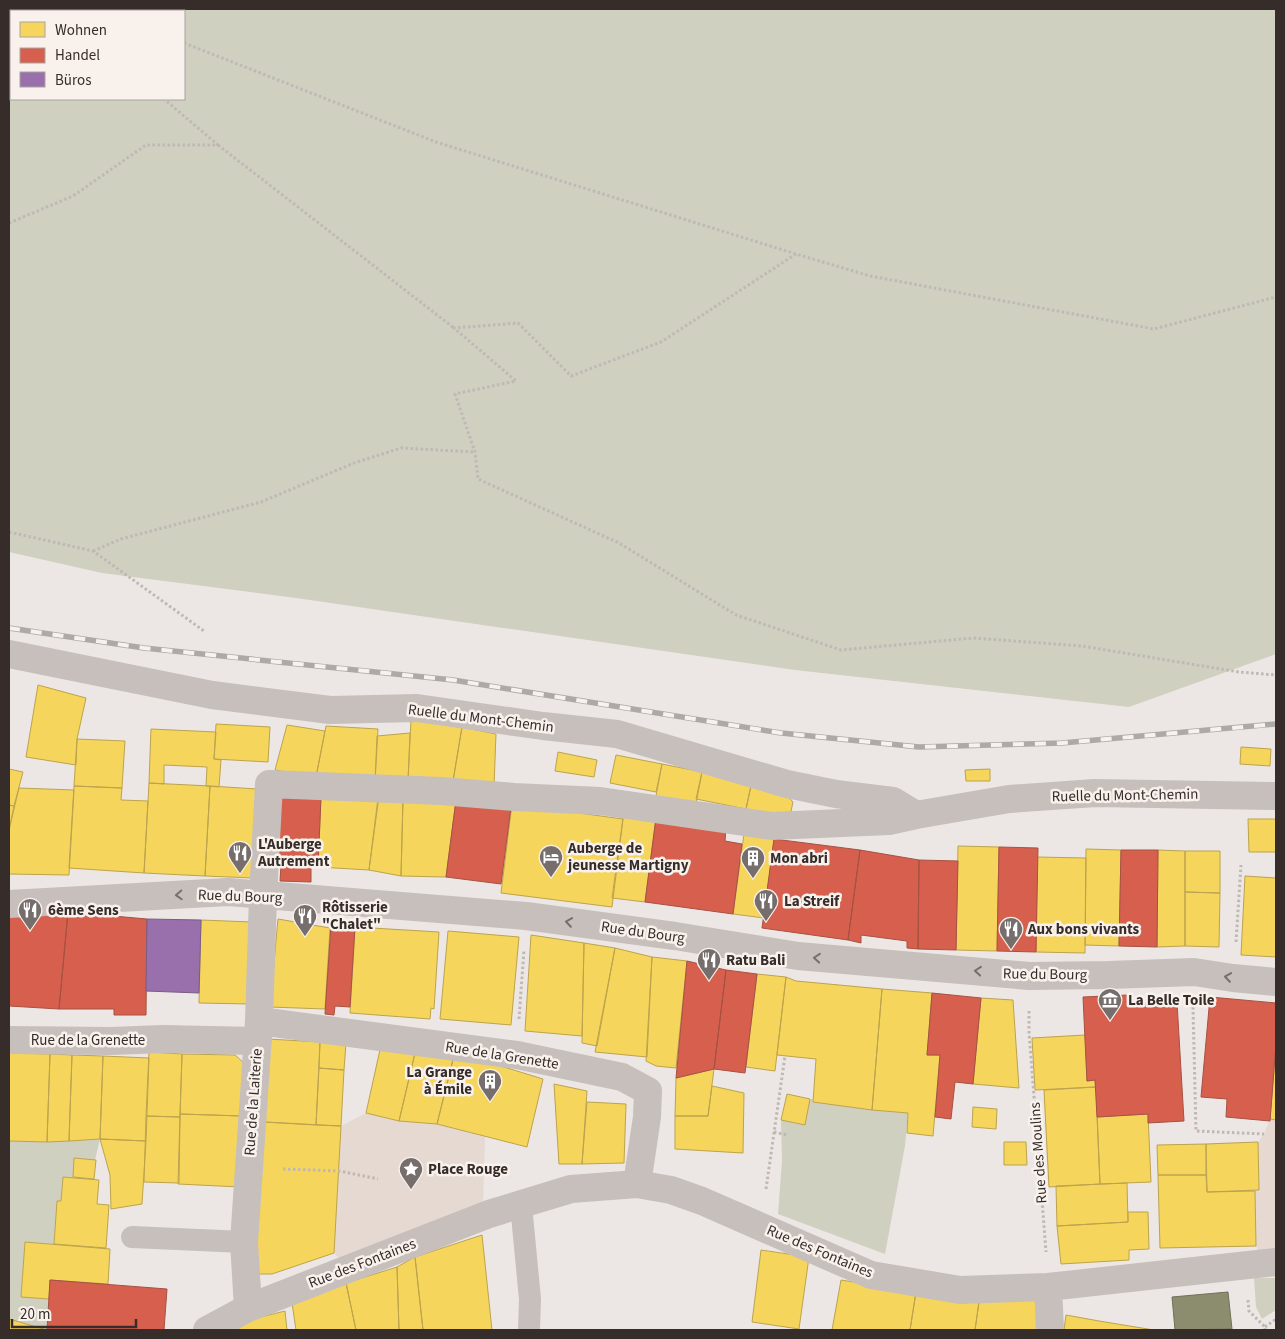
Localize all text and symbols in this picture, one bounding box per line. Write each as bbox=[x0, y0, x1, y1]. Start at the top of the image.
legend bbox=[10, 10, 185, 100]
text: Wohnen bbox=[55, 20, 107, 41]
text: Handel bbox=[55, 45, 100, 66]
text: Büros bbox=[55, 70, 91, 91]
street label: Ruelle du Mont-Chemin bbox=[407, 699, 555, 738]
street label: Ruelle du Mont-Chemin bbox=[1051, 784, 1199, 807]
place label: L'Auberge Autrement bbox=[257, 834, 330, 872]
place label: Auberge de jeunesse Martigny bbox=[567, 838, 689, 876]
restaurant icon: L'Auberge Autrement bbox=[227, 840, 253, 874]
hotel icon: Auberge de jeunesse Martigny bbox=[538, 844, 564, 878]
building icon: Mon abri bbox=[740, 845, 766, 879]
place label: Mon abri bbox=[770, 848, 828, 869]
street label: Rue du Bourg bbox=[197, 885, 283, 908]
restaurant icon: La Streif bbox=[753, 888, 779, 922]
one-way arrow bbox=[175, 889, 183, 900]
place label: La Streif bbox=[784, 891, 840, 912]
restaurant icon: 6ème Sens bbox=[17, 897, 43, 931]
place label: Rôtisserie "Chalet" bbox=[322, 897, 388, 935]
place label: 6ème Sens bbox=[48, 900, 119, 921]
restaurant icon: Rôtisserie "Chalet" bbox=[292, 903, 318, 937]
street label: Rue du Bourg bbox=[600, 916, 687, 949]
restaurant icon: Aux bons vivants bbox=[998, 916, 1024, 950]
one-way arrow bbox=[565, 917, 574, 927]
place label: Aux bons vivants bbox=[1027, 919, 1140, 940]
restaurant icon: Ratu Bali bbox=[696, 947, 722, 981]
place label: Ratu Bali bbox=[726, 950, 785, 971]
one-way arrow bbox=[812, 952, 820, 963]
street label: Rue du Bourg bbox=[1003, 963, 1088, 986]
one-way arrow bbox=[974, 966, 982, 977]
one-way arrow bbox=[1223, 972, 1232, 982]
museum icon: La Belle Toile bbox=[1097, 987, 1123, 1021]
place label: La Belle Toile bbox=[1128, 990, 1215, 1011]
street label: Rue de la Grenette bbox=[31, 1030, 145, 1051]
street label: Rue de la Grenette bbox=[444, 1036, 560, 1075]
street label: Rue de la Laiterie bbox=[239, 1048, 268, 1156]
place label: La Grange à Émile bbox=[406, 1062, 472, 1100]
building icon: La Grange à Émile bbox=[477, 1068, 503, 1102]
street label: Rue des Moulins bbox=[1024, 1102, 1053, 1204]
place icon: Place Rouge bbox=[398, 1156, 424, 1190]
place label: Place Rouge bbox=[428, 1159, 508, 1180]
street label: Rue des Fontaines bbox=[763, 1220, 876, 1283]
street label: Rue des Fontaines bbox=[305, 1233, 419, 1294]
scale bar bbox=[12, 1296, 136, 1328]
text: 20 m bbox=[20, 1304, 50, 1325]

